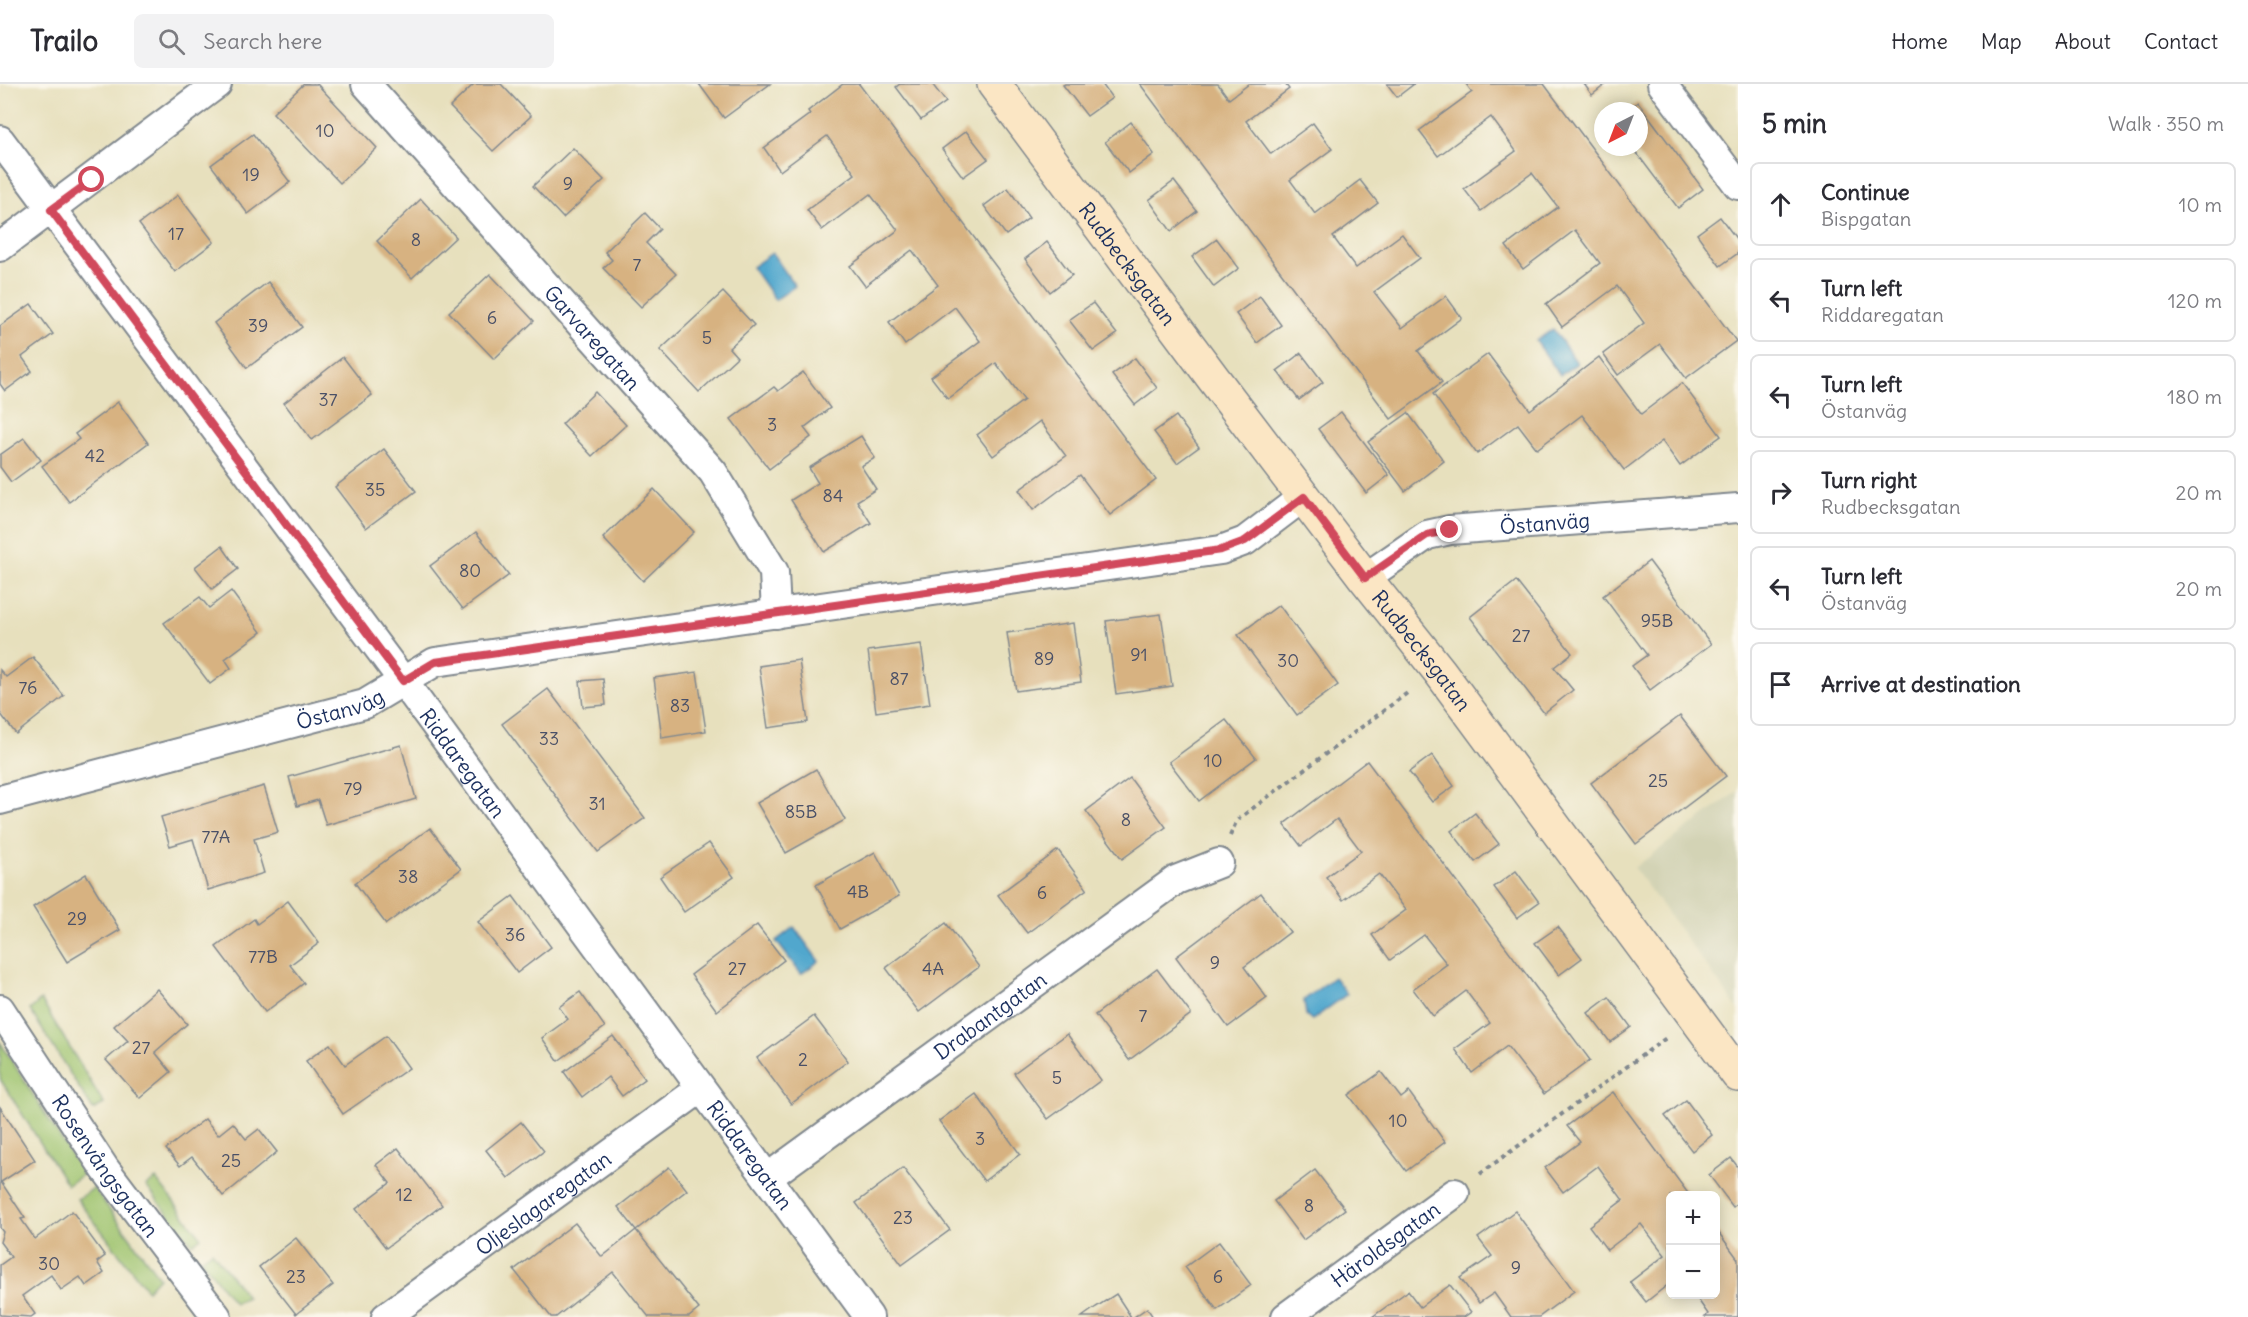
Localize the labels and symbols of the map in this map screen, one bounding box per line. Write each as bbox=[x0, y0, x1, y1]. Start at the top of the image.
north arrow bbox=[1594, 102, 1648, 156]
house number: 10 bbox=[316, 119, 335, 142]
house number: 19 bbox=[242, 163, 260, 186]
route start bbox=[78, 166, 104, 192]
house number: 9 bbox=[563, 172, 573, 195]
street label: Rudbecksgatan bbox=[1073, 197, 1182, 331]
house number: 17 bbox=[168, 222, 184, 245]
house number: 8 bbox=[411, 228, 421, 251]
house number: 7 bbox=[633, 253, 642, 276]
street label: Garvaregatan bbox=[539, 279, 647, 396]
house number: 6 bbox=[487, 306, 497, 329]
house number: 39 bbox=[248, 314, 268, 337]
house number: 5 bbox=[702, 326, 712, 349]
house number: 37 bbox=[318, 388, 338, 411]
house number: 3 bbox=[767, 413, 777, 436]
house number: 42 bbox=[85, 444, 105, 467]
house number: 35 bbox=[365, 478, 385, 501]
house number: 84 bbox=[823, 484, 843, 507]
street label: Östanväg bbox=[1499, 506, 1591, 540]
route end bbox=[1436, 516, 1462, 542]
house number: 80 bbox=[459, 559, 481, 582]
street label: Rudbecksgatan bbox=[1366, 584, 1478, 716]
house number: 95B bbox=[1641, 609, 1673, 632]
house number: 27 bbox=[1512, 624, 1531, 647]
house number: 91 bbox=[1130, 643, 1148, 666]
house number: 89 bbox=[1034, 647, 1054, 670]
house number: 30 bbox=[1277, 649, 1299, 672]
house number: 87 bbox=[889, 667, 909, 690]
house number: 76 bbox=[19, 676, 37, 699]
street label: Östanväg bbox=[293, 682, 389, 735]
house number: 83 bbox=[670, 694, 690, 717]
street label: Riddaregatan bbox=[414, 703, 512, 823]
house number: 33 bbox=[539, 727, 559, 750]
house number: 10 bbox=[1204, 749, 1223, 772]
house number: 25 bbox=[1648, 769, 1668, 792]
house number: 79 bbox=[343, 777, 363, 800]
house number: 31 bbox=[588, 792, 606, 815]
house number: 85B bbox=[785, 800, 817, 823]
house number: 8 bbox=[1121, 808, 1131, 831]
house number: 77A bbox=[202, 825, 230, 848]
house number: 38 bbox=[398, 865, 418, 888]
house number: 4B bbox=[847, 880, 869, 903]
house number: 6 bbox=[1037, 881, 1047, 904]
house number: 29 bbox=[67, 907, 87, 930]
house number: 36 bbox=[505, 923, 525, 946]
house number: 77B bbox=[248, 945, 278, 968]
house number: 9 bbox=[1210, 951, 1220, 974]
house number: 27 bbox=[728, 957, 747, 980]
house number: 4A bbox=[922, 957, 944, 980]
street label: Drabantgatan bbox=[928, 965, 1052, 1066]
house number: 7 bbox=[1139, 1004, 1148, 1027]
house number: 27 bbox=[132, 1036, 151, 1059]
house number: 2 bbox=[798, 1048, 808, 1071]
house number: 5 bbox=[1052, 1066, 1062, 1089]
street label: Rosenvångsgatan bbox=[46, 1089, 165, 1242]
street label: Riddaregatan bbox=[701, 1095, 799, 1215]
house number: 10 bbox=[1389, 1109, 1408, 1132]
house number: 3 bbox=[975, 1127, 985, 1150]
street label: Oljeslagaregatan bbox=[470, 1145, 616, 1261]
house number: 25 bbox=[221, 1149, 241, 1172]
house number: 12 bbox=[395, 1183, 413, 1206]
house number: 8 bbox=[1304, 1194, 1314, 1217]
street label: Häroldsgatan bbox=[1325, 1195, 1445, 1293]
house number: 23 bbox=[893, 1206, 913, 1229]
house number: 30 bbox=[38, 1252, 60, 1275]
house number: 9 bbox=[1511, 1256, 1521, 1279]
house number: 23 bbox=[286, 1265, 306, 1288]
house number: 6 bbox=[1213, 1265, 1223, 1288]

